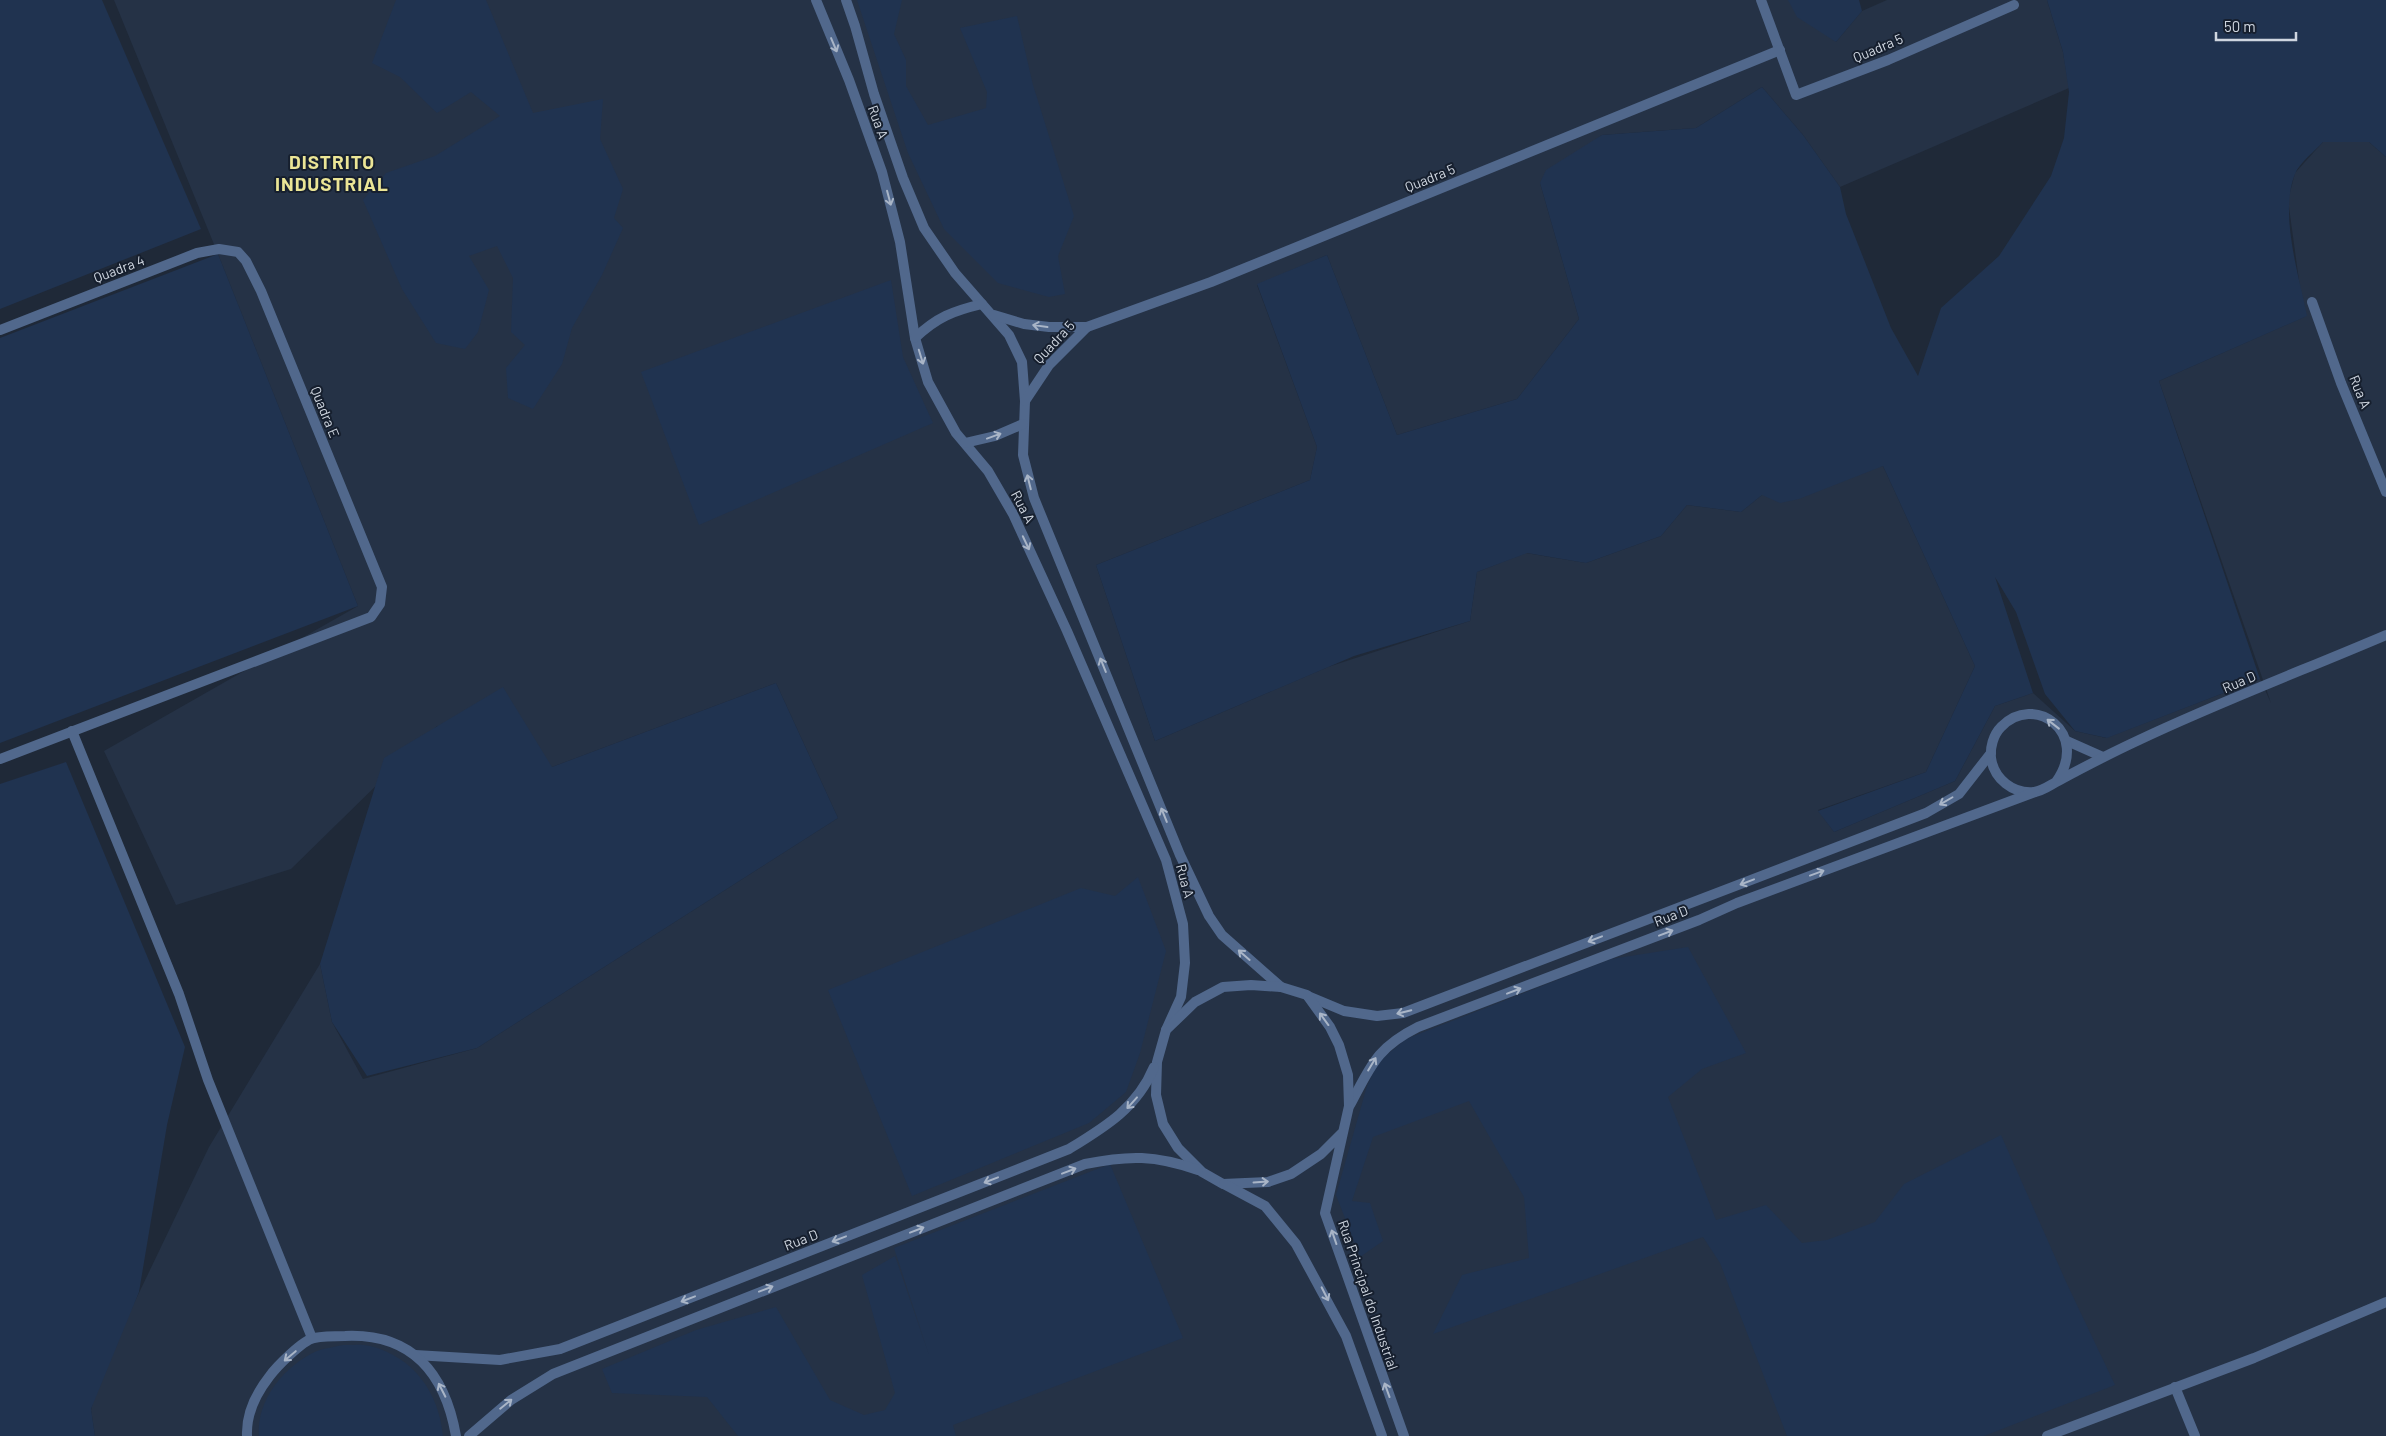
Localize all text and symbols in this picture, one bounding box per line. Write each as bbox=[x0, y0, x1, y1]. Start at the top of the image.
scale bar bbox=[2216, 10, 2296, 42]
text: 50 m bbox=[2224, 17, 2256, 35]
street label: Quadra 5 bbox=[1850, 29, 1905, 66]
one-way arrow bbox=[830, 37, 840, 52]
street label: Rua A bbox=[865, 103, 893, 141]
district label: DISTRITO INDUSTRIAL bbox=[275, 150, 389, 195]
street label: Quadra 5 bbox=[1402, 160, 1457, 195]
one-way arrow bbox=[885, 190, 894, 206]
street label: Quadra 4 bbox=[91, 251, 147, 286]
street label: Quadra 5 bbox=[1029, 317, 1078, 367]
one-way arrow bbox=[1032, 321, 1048, 331]
one-way arrow bbox=[916, 349, 926, 365]
street label: Rua A bbox=[2346, 373, 2375, 411]
street label: Quadra E bbox=[307, 384, 343, 440]
one-way arrow bbox=[986, 431, 1002, 440]
one-way arrow bbox=[1024, 474, 1034, 490]
street label: Rua A bbox=[1008, 488, 1039, 526]
one-way arrow bbox=[1022, 535, 1032, 550]
one-way arrow bbox=[1098, 658, 1107, 673]
street label: Rua D bbox=[2220, 667, 2258, 696]
one-way arrow bbox=[2047, 718, 2060, 729]
one-way arrow bbox=[1940, 797, 1954, 807]
one-way arrow bbox=[1159, 808, 1168, 824]
street label: Rua A bbox=[1173, 862, 1198, 900]
one-way arrow bbox=[1809, 868, 1824, 877]
one-way arrow bbox=[1740, 878, 1755, 887]
street label: Rua D bbox=[1652, 901, 1690, 930]
one-way arrow bbox=[1658, 927, 1673, 937]
one-way arrow bbox=[1588, 935, 1603, 944]
one-way arrow bbox=[1237, 949, 1250, 960]
one-way arrow bbox=[1506, 986, 1521, 995]
one-way arrow bbox=[1397, 1008, 1413, 1017]
one-way arrow bbox=[1319, 1012, 1329, 1026]
one-way arrow bbox=[1368, 1057, 1378, 1071]
one-way arrow bbox=[1126, 1096, 1137, 1109]
one-way arrow bbox=[1060, 1166, 1076, 1175]
one-way arrow bbox=[983, 1176, 999, 1185]
one-way arrow bbox=[1252, 1177, 1268, 1186]
street label: Rua Principal do Industrial bbox=[1335, 1218, 1402, 1372]
street label: Rua D bbox=[782, 1225, 820, 1254]
one-way arrow bbox=[909, 1225, 924, 1234]
one-way arrow bbox=[1328, 1229, 1338, 1245]
one-way arrow bbox=[832, 1235, 847, 1245]
one-way arrow bbox=[758, 1283, 773, 1293]
one-way arrow bbox=[1321, 1286, 1330, 1301]
one-way arrow bbox=[681, 1295, 696, 1304]
one-way arrow bbox=[284, 1350, 297, 1361]
one-way arrow bbox=[437, 1382, 447, 1397]
one-way arrow bbox=[1382, 1383, 1391, 1398]
one-way arrow bbox=[500, 1399, 513, 1410]

